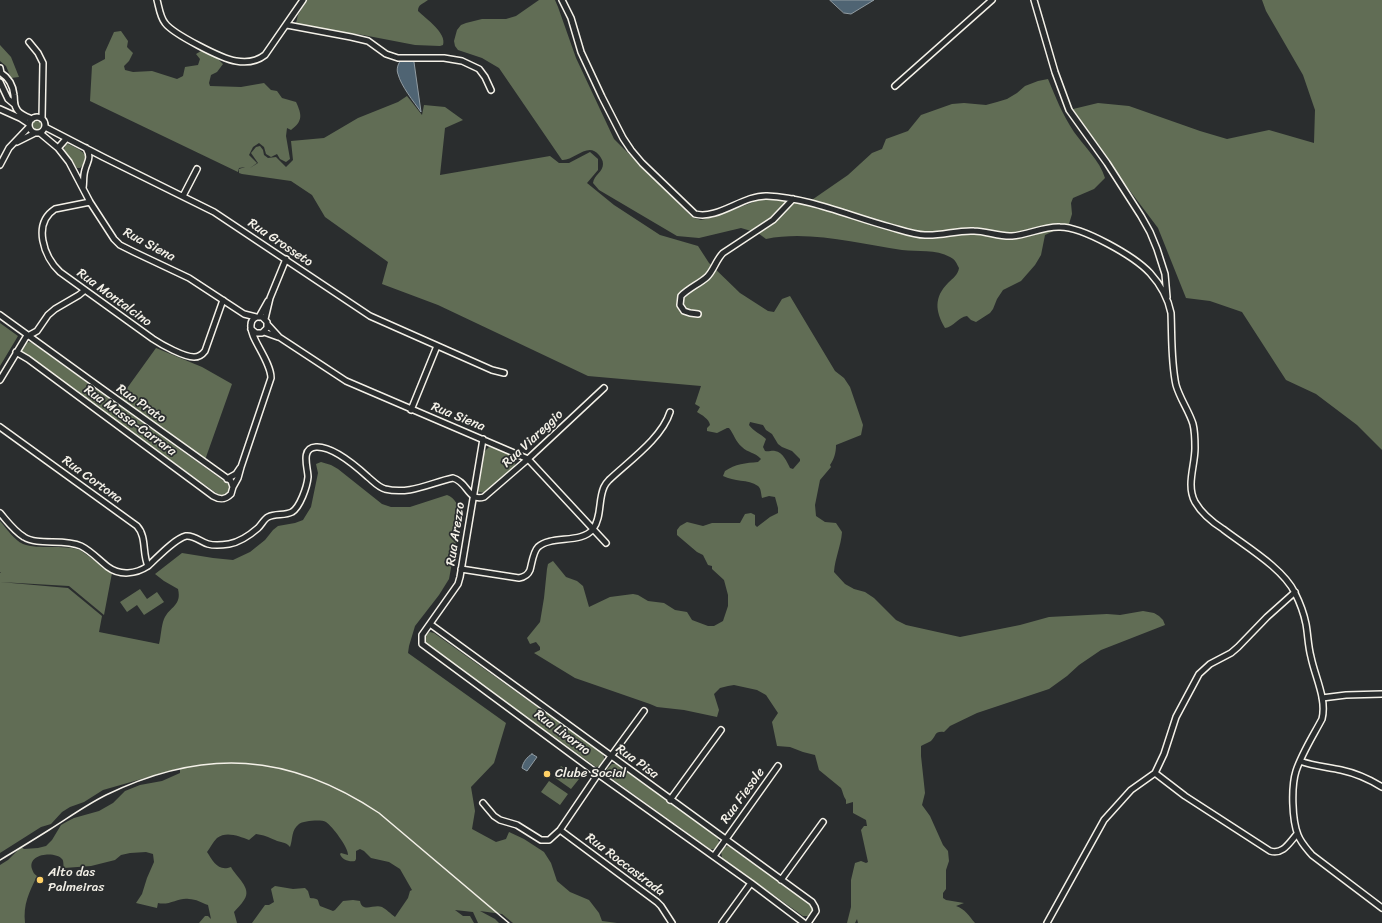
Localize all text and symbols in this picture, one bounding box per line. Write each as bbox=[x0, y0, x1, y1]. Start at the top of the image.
street label: Rua Grosseto bbox=[245, 216, 315, 270]
street label: Rua Siena bbox=[120, 225, 178, 265]
street label: Rua Montalcino bbox=[74, 266, 154, 330]
street label: Rua Prato bbox=[113, 381, 169, 427]
street label: Rua Massa-Carrara bbox=[81, 382, 179, 460]
street label: Rua Siena bbox=[429, 399, 487, 435]
street label: Rua Viareggio bbox=[499, 407, 567, 471]
street label: Rua Cortona bbox=[59, 453, 125, 507]
street label: Rua Arezzo bbox=[443, 501, 469, 567]
street label: Rua Livorno bbox=[531, 707, 593, 759]
street label: Rua Pisa bbox=[613, 741, 661, 783]
street label: Rua Fiesole bbox=[718, 765, 768, 827]
place label: Clube Social bbox=[555, 766, 626, 782]
marker: Clube Social bbox=[542, 769, 552, 779]
street label: Rua Roccastrada bbox=[582, 830, 668, 900]
place label: Alto das Palmeiras bbox=[48, 865, 104, 896]
marker: Alto das Palmeiras bbox=[35, 875, 45, 885]

